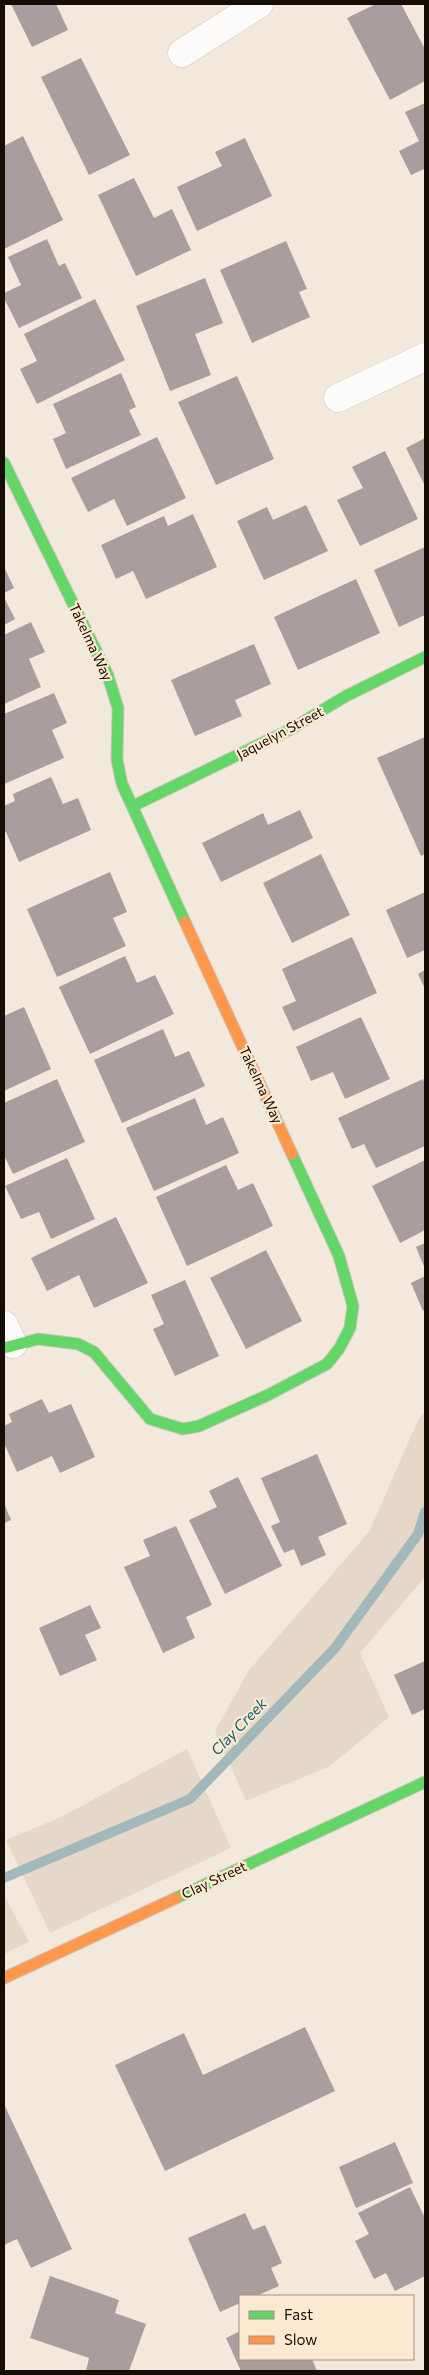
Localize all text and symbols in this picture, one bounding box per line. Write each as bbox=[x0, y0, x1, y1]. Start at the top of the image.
street label: Takelma Way bbox=[66, 600, 117, 683]
street label: Jaquelyn Street bbox=[233, 702, 326, 763]
street label: Takelma Way bbox=[236, 1043, 287, 1126]
water label: Clay Creek bbox=[207, 1693, 270, 1759]
street label: Clay Street bbox=[179, 1857, 249, 1902]
legend bbox=[239, 2295, 414, 2360]
text: Fast bbox=[284, 2305, 313, 2323]
text: Slow bbox=[284, 2330, 317, 2348]

